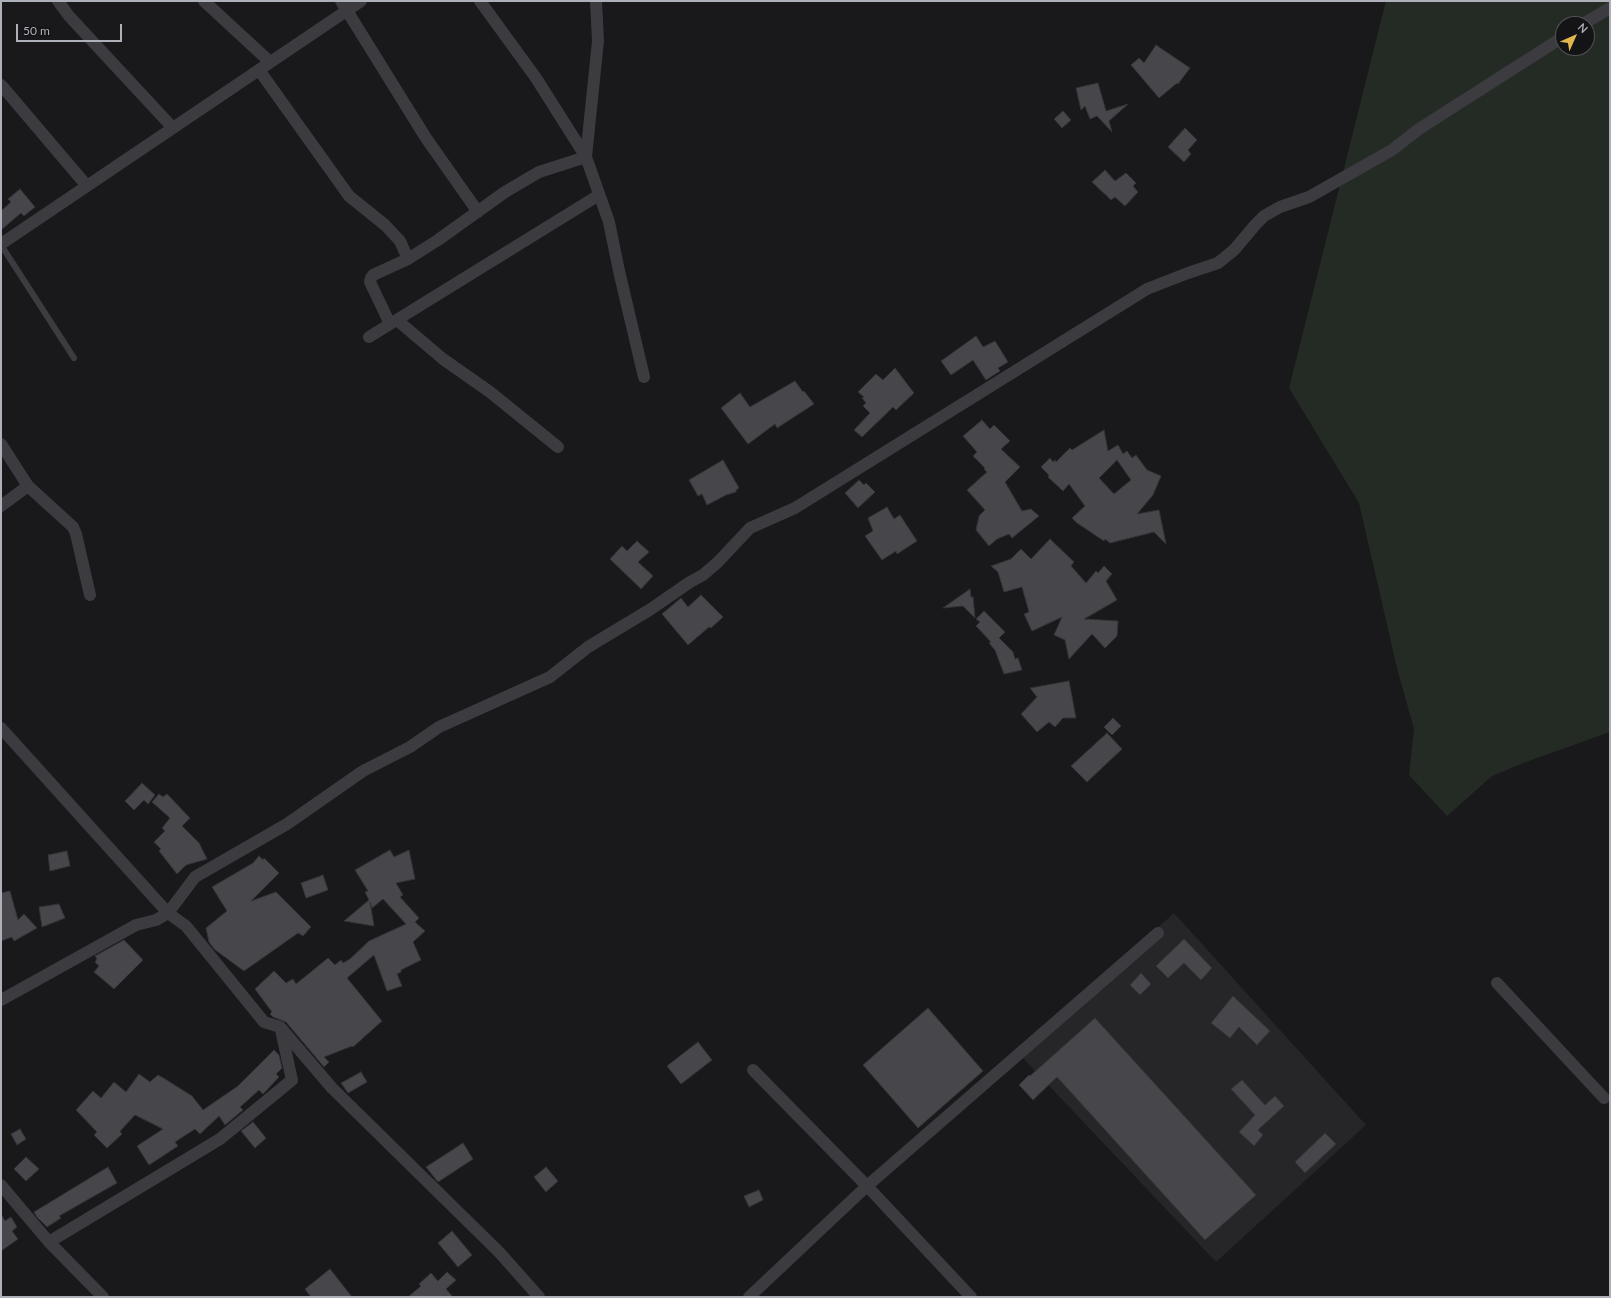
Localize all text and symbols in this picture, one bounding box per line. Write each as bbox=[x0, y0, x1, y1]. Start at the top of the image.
scale bar bbox=[18, 16, 124, 42]
north arrow bbox=[1555, 16, 1595, 56]
text: N bbox=[1576, 20, 1591, 35]
text: 50 m bbox=[23, 23, 50, 38]

